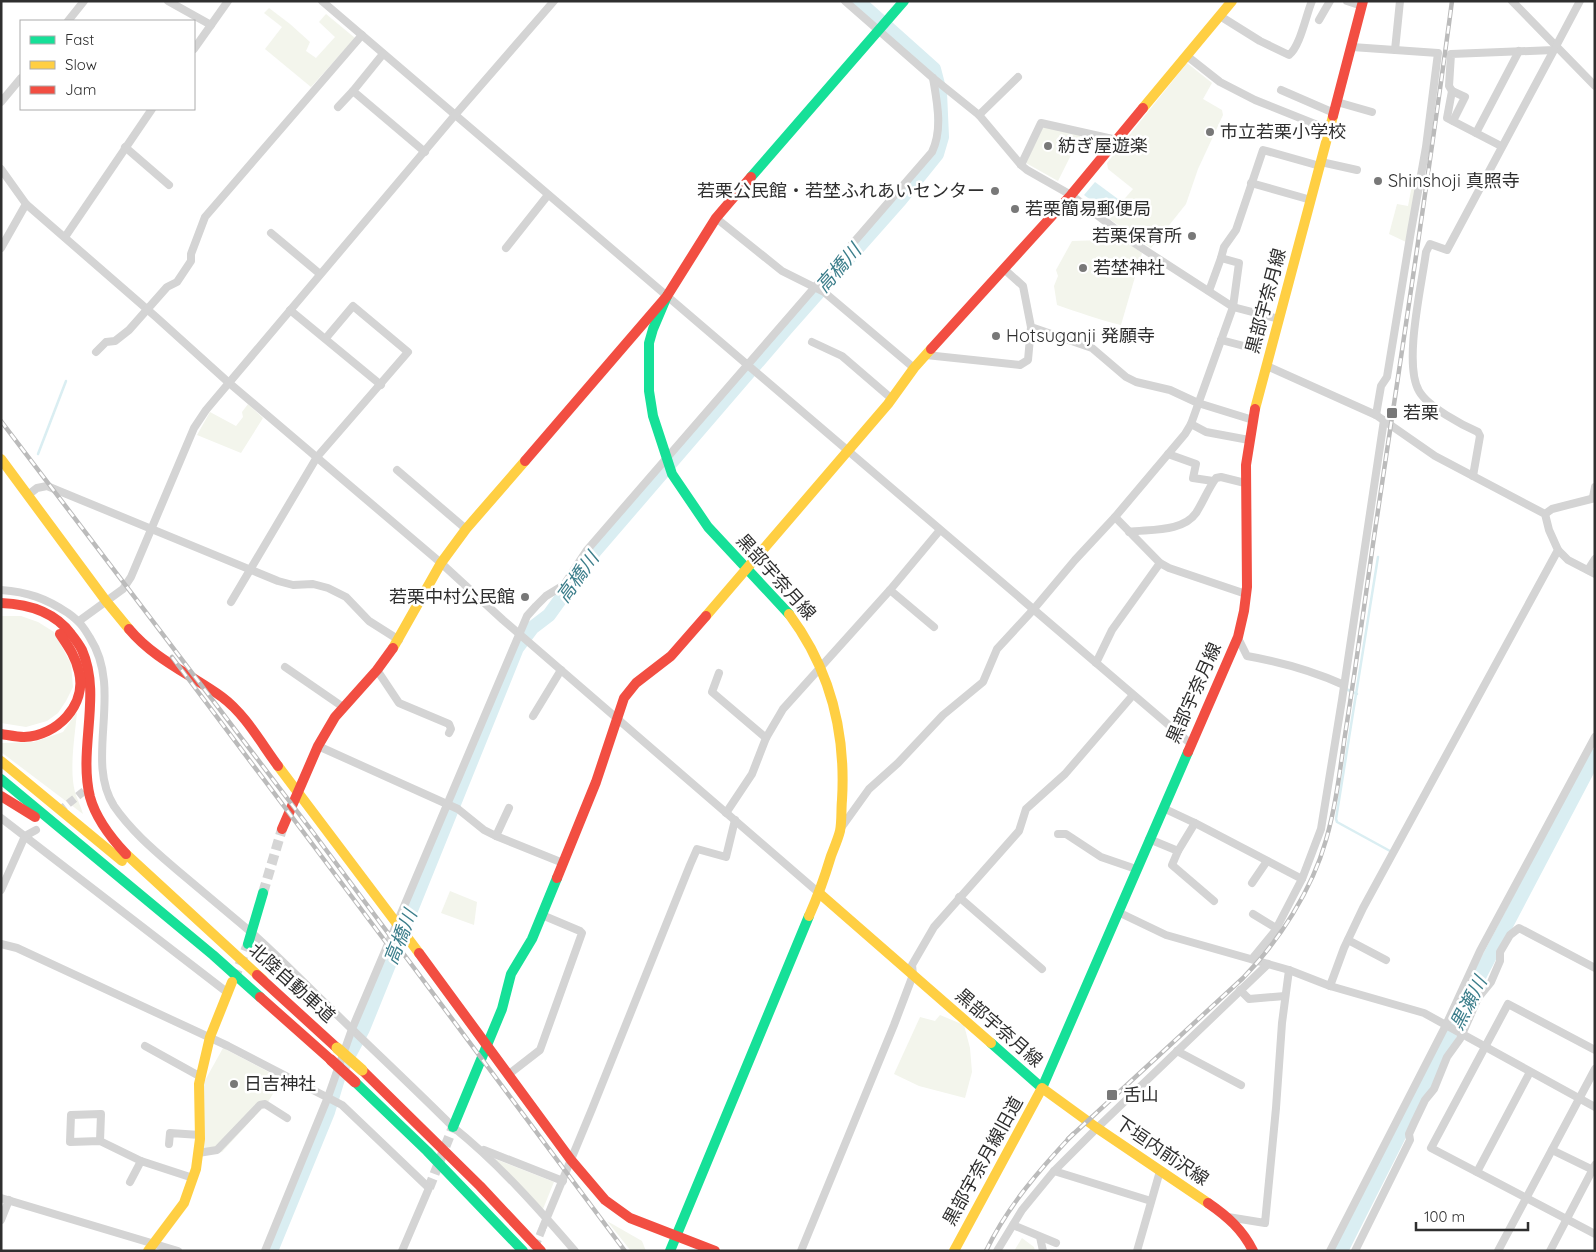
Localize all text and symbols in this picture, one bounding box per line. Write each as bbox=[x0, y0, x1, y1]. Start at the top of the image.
legend bbox=[20, 20, 195, 110]
text: Fast bbox=[65, 30, 94, 49]
text: Slow bbox=[65, 55, 97, 74]
text: Jam bbox=[65, 80, 96, 99]
place label: 市立若栗小学校 bbox=[1220, 120, 1346, 143]
marker: 市立若栗小学校 bbox=[1204, 126, 1216, 138]
place label: 紡ぎ屋遊楽 bbox=[1058, 134, 1148, 157]
marker: 紡ぎ屋遊楽 bbox=[1042, 140, 1054, 152]
place label: Shinshoji 真照寺 bbox=[1388, 169, 1520, 192]
marker: Shinshoji 真照寺 bbox=[1372, 175, 1384, 187]
place label: 若栗公民館・若埜ふれあいセンター bbox=[697, 179, 985, 202]
marker: 若栗公民館・若埜ふれあいセンター bbox=[989, 185, 1001, 197]
place label: 若栗簡易郵便局 bbox=[1025, 197, 1151, 220]
marker: 若栗簡易郵便局 bbox=[1009, 203, 1021, 215]
place label: 若栗保育所 bbox=[1092, 224, 1182, 247]
marker: 若栗保育所 bbox=[1186, 230, 1198, 242]
water label: 高橋川 bbox=[810, 237, 867, 297]
street label: 黒部宇奈月線 bbox=[1240, 246, 1291, 356]
place label: 若埜神社 bbox=[1093, 256, 1165, 279]
marker: 若埜神社 bbox=[1077, 262, 1089, 274]
place label: Hotsuganji 発願寺 bbox=[1006, 324, 1155, 347]
marker: Hotsuganji 発願寺 bbox=[990, 330, 1002, 342]
place label: 若栗 bbox=[1403, 401, 1439, 424]
marker: 若栗 bbox=[1385, 406, 1399, 420]
street label: 黒部宇奈月線 bbox=[732, 529, 821, 624]
water label: 高橋川 bbox=[551, 545, 605, 607]
place label: 若栗中村公民館 bbox=[389, 585, 515, 608]
marker: 若栗中村公民館 bbox=[519, 591, 531, 603]
street label: 黒部宇奈月線 bbox=[1161, 639, 1226, 747]
water label: 高橋川 bbox=[378, 904, 423, 968]
street label: 北陸自動車道 bbox=[245, 938, 340, 1027]
water label: 黒瀬川 bbox=[1444, 970, 1493, 1034]
street label: 黒部宇奈月線 bbox=[951, 984, 1048, 1072]
place label: 日吉神社 bbox=[244, 1072, 316, 1095]
marker: 日吉神社 bbox=[228, 1078, 240, 1090]
place label: 舌山 bbox=[1123, 1083, 1159, 1106]
marker: 舌山 bbox=[1105, 1088, 1119, 1102]
street label: 黒部宇奈月線旧道 bbox=[938, 1092, 1028, 1229]
street label: 下垣内前沢線 bbox=[1111, 1111, 1213, 1190]
scale bar bbox=[1416, 1200, 1528, 1232]
text: 100 m bbox=[1424, 1207, 1465, 1226]

